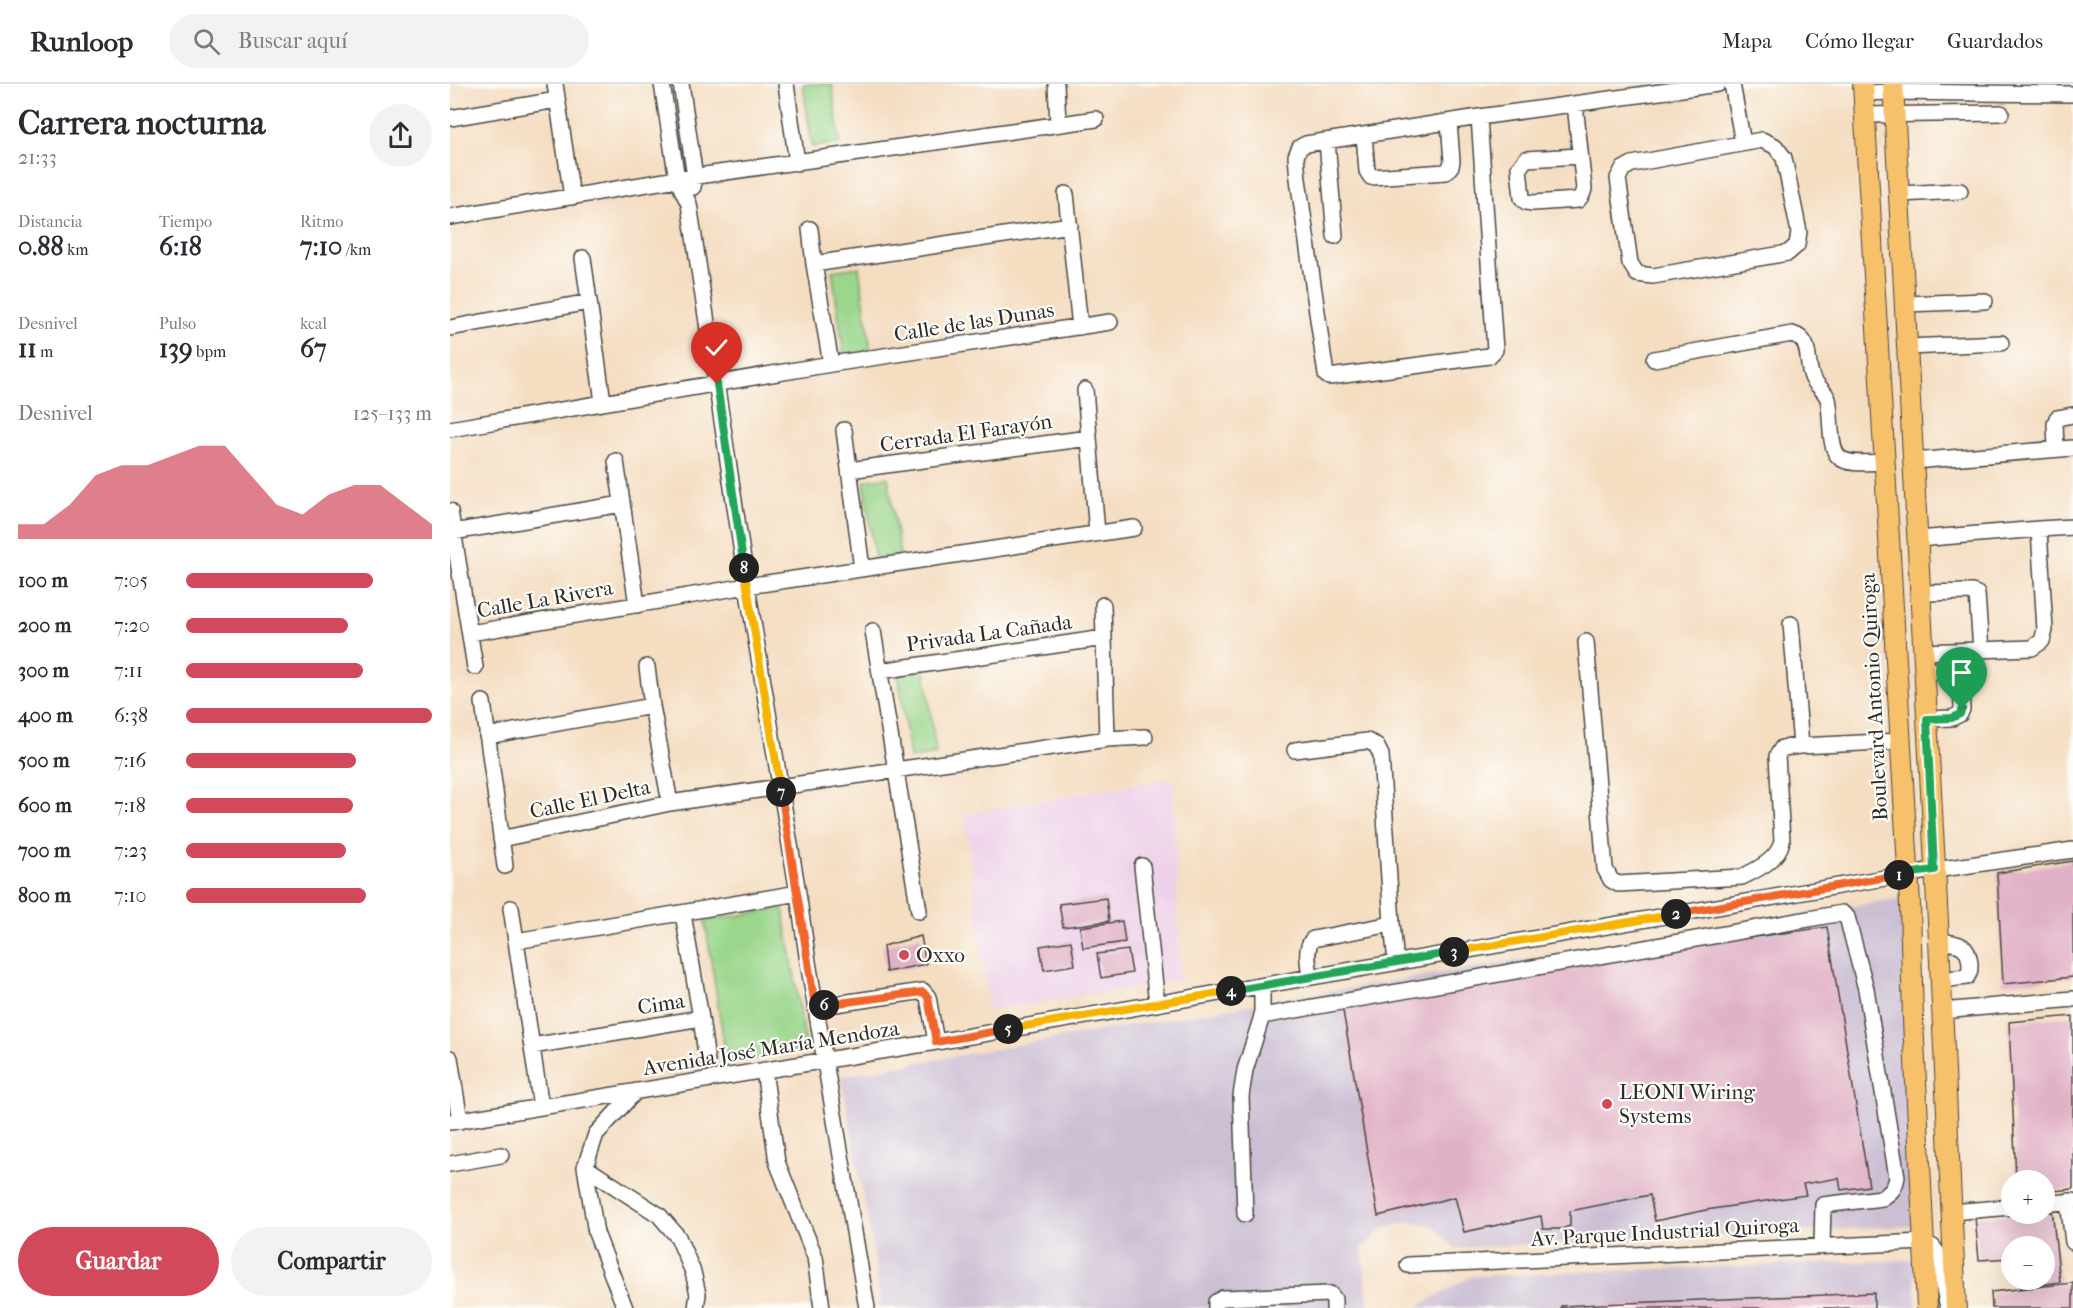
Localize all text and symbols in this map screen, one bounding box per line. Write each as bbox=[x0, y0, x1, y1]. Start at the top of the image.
search box bbox=[169, 14, 589, 68]
text: Runloop bbox=[30, 25, 133, 58]
icon: search bbox=[190, 25, 223, 58]
text: Buscar aquí bbox=[238, 28, 347, 54]
text: Mapa bbox=[1722, 29, 1772, 53]
text: Cómo llegar bbox=[1805, 29, 1914, 53]
text: Guardados bbox=[1947, 29, 2043, 53]
text: Carrera nocturna bbox=[18, 104, 265, 143]
button: share bbox=[369, 104, 432, 167]
text: 21:33 bbox=[18, 146, 57, 169]
text: Distancia bbox=[18, 212, 82, 231]
text: Tiempo bbox=[159, 212, 212, 231]
text: Ritmo bbox=[300, 212, 343, 231]
text: 0.88 bbox=[18, 231, 63, 262]
text: 6:18 bbox=[159, 231, 202, 262]
text: 7:10 bbox=[300, 231, 342, 262]
text: km bbox=[63, 240, 88, 259]
text: /km bbox=[342, 240, 371, 259]
street label: Calle de las Dunas bbox=[892, 297, 1056, 347]
text: Desnivel bbox=[18, 314, 78, 333]
text: Pulso bbox=[159, 314, 196, 333]
text: kcal bbox=[300, 314, 327, 333]
pin bbox=[691, 322, 742, 384]
icon: check bbox=[700, 331, 733, 364]
text: 11 bbox=[18, 333, 37, 364]
text: 139 bbox=[159, 333, 193, 364]
text: 67 bbox=[300, 333, 326, 364]
text: m bbox=[37, 342, 53, 361]
text: bpm bbox=[193, 342, 226, 361]
text: Desnivel bbox=[18, 402, 93, 425]
text: 125–133 m bbox=[353, 402, 432, 425]
street label: Cerrada El Farayón bbox=[878, 409, 1054, 457]
pin: 8 bbox=[729, 553, 759, 583]
text: 8 bbox=[740, 558, 748, 577]
text: 100 m bbox=[18, 569, 68, 592]
text: 7:05 bbox=[114, 569, 148, 592]
street label: Boulevard Antonio Quiroga bbox=[1856, 572, 1892, 822]
street label: Calle La Rivera bbox=[475, 575, 615, 623]
street label: Privada La Cañada bbox=[905, 609, 1074, 657]
text: 200 m bbox=[18, 614, 71, 637]
text: 7:20 bbox=[114, 614, 150, 637]
pin bbox=[1936, 647, 1987, 709]
icon: arrive bbox=[1945, 656, 1978, 689]
text: 300 m bbox=[18, 659, 69, 682]
text: 7:11 bbox=[114, 659, 143, 682]
text: 400 m bbox=[18, 704, 73, 727]
text: 6:38 bbox=[114, 704, 148, 727]
text: 500 m bbox=[18, 749, 70, 772]
text: 7:16 bbox=[114, 749, 146, 772]
street label: Calle El Delta bbox=[528, 774, 653, 823]
pin: 7 bbox=[766, 777, 796, 807]
text: 7 bbox=[777, 782, 785, 801]
text: 600 m bbox=[18, 794, 72, 817]
text: 7:18 bbox=[114, 794, 146, 817]
text: 700 m bbox=[18, 839, 71, 862]
text: 7:23 bbox=[114, 839, 147, 862]
pin: 1 bbox=[1884, 860, 1914, 890]
text: 1 bbox=[1896, 865, 1902, 884]
text: 800 m bbox=[18, 884, 71, 907]
text: 7:10 bbox=[114, 884, 147, 907]
pin: 2 bbox=[1661, 899, 1691, 929]
text: 2 bbox=[1672, 904, 1680, 923]
pin: 3 bbox=[1439, 937, 1469, 967]
text: 3 bbox=[1451, 942, 1457, 961]
place label: Oxxo bbox=[916, 943, 965, 967]
marker: Oxxo bbox=[897, 948, 911, 962]
pin: 4 bbox=[1216, 976, 1246, 1006]
text: 4 bbox=[1226, 981, 1236, 1000]
street label: Cima bbox=[636, 988, 687, 1020]
pin: 6 bbox=[809, 990, 839, 1020]
text: 6 bbox=[820, 995, 828, 1014]
pin: 5 bbox=[993, 1014, 1023, 1044]
street label: Avenida José María Mendoza bbox=[640, 1016, 901, 1080]
text: 5 bbox=[1005, 1019, 1011, 1038]
place label: LEONI Wiring Systems bbox=[1619, 1080, 1755, 1128]
marker: LEONI Wiring Systems bbox=[1600, 1097, 1614, 1111]
map controls bbox=[2001, 1170, 2055, 1290]
button: + bbox=[2001, 1170, 2055, 1224]
street label: Av. Parque Industrial Quiroga bbox=[1529, 1213, 1800, 1251]
button: Guardar bbox=[18, 1227, 219, 1296]
button: Compartir bbox=[231, 1227, 432, 1296]
button: − bbox=[2001, 1236, 2055, 1290]

